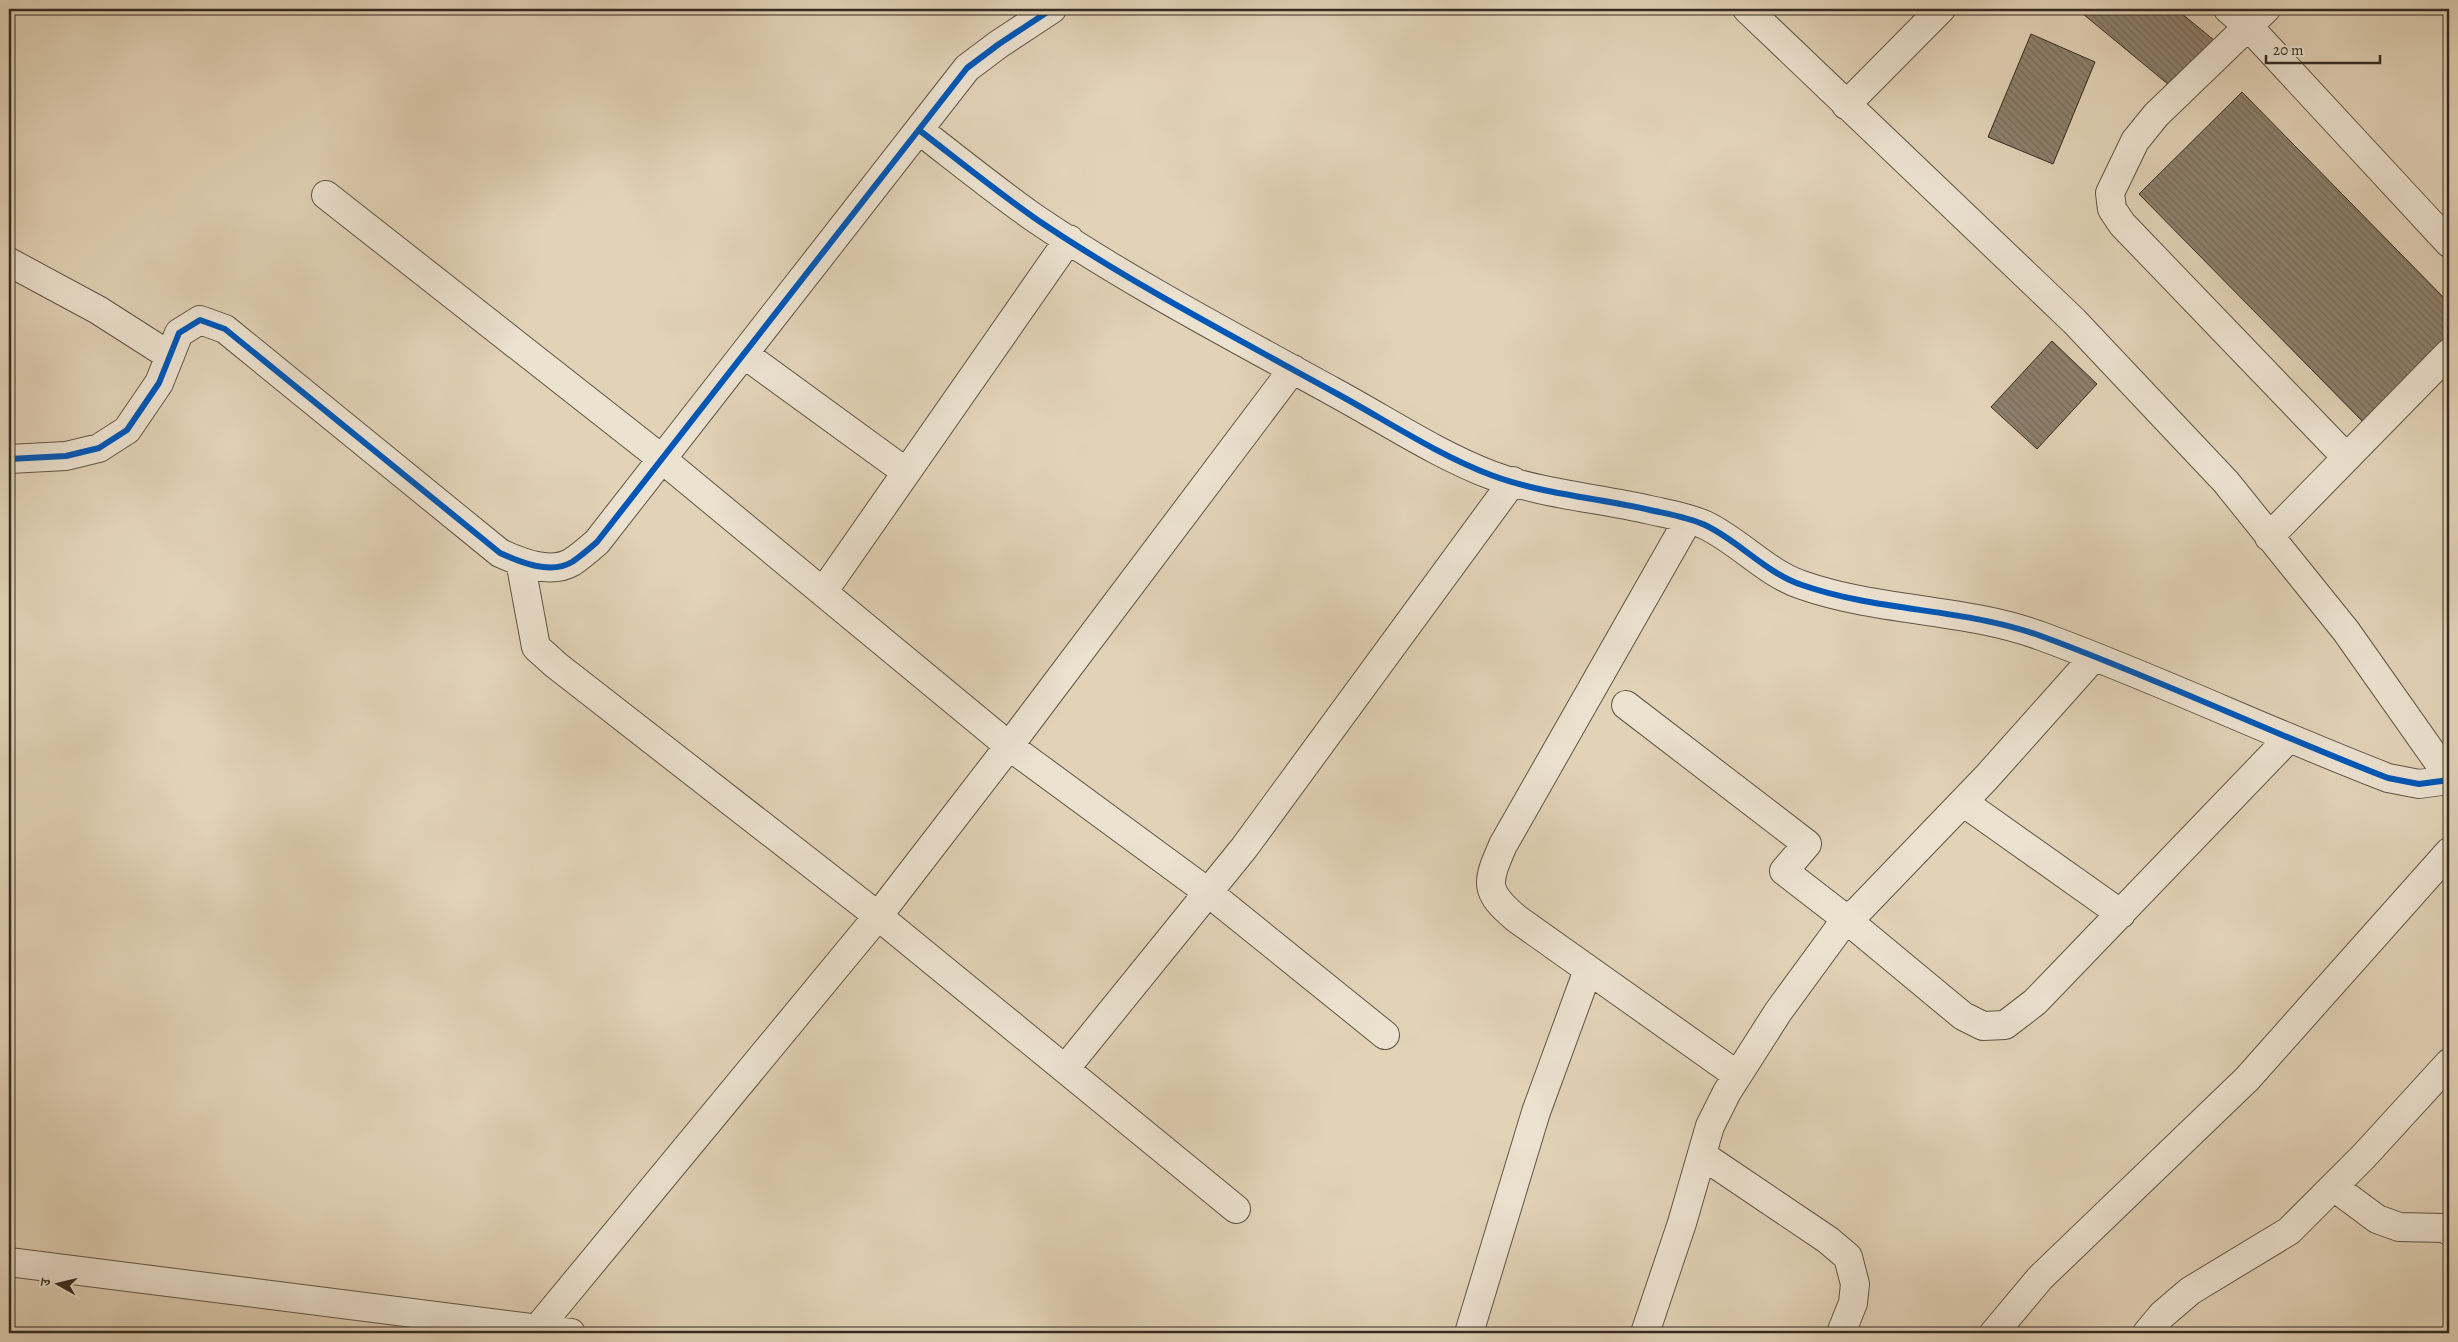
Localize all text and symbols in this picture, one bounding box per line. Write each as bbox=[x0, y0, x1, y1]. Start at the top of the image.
scale bar bbox=[2266, 32, 2379, 64]
text: 20 m bbox=[2273, 40, 2304, 60]
north arrow bbox=[32, 1260, 82, 1310]
text: उ bbox=[36, 1277, 56, 1288]

